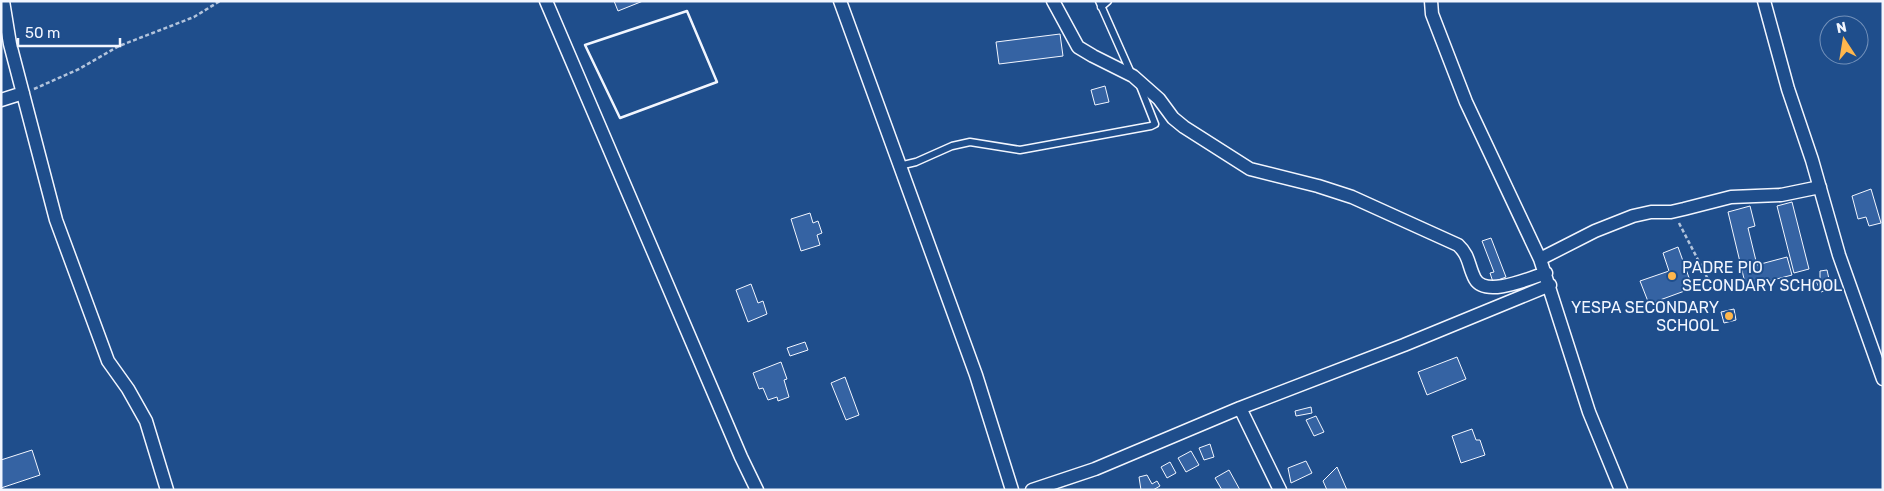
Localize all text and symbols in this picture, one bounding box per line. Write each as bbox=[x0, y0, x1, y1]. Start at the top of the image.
scale bar bbox=[18, 15, 120, 47]
north arrow bbox=[1819, 15, 1869, 65]
text: N bbox=[1835, 18, 1848, 37]
text: 50 m bbox=[25, 24, 60, 42]
place label: PADRE PIO SECONDARY SCHOOL bbox=[1682, 258, 1842, 295]
marker: PADRE PIO SECONDARY SCHOOL bbox=[1666, 270, 1678, 282]
place label: YESPA SECONDARY SCHOOL bbox=[1571, 298, 1719, 335]
marker: YESPA SECONDARY SCHOOL bbox=[1723, 310, 1735, 322]

